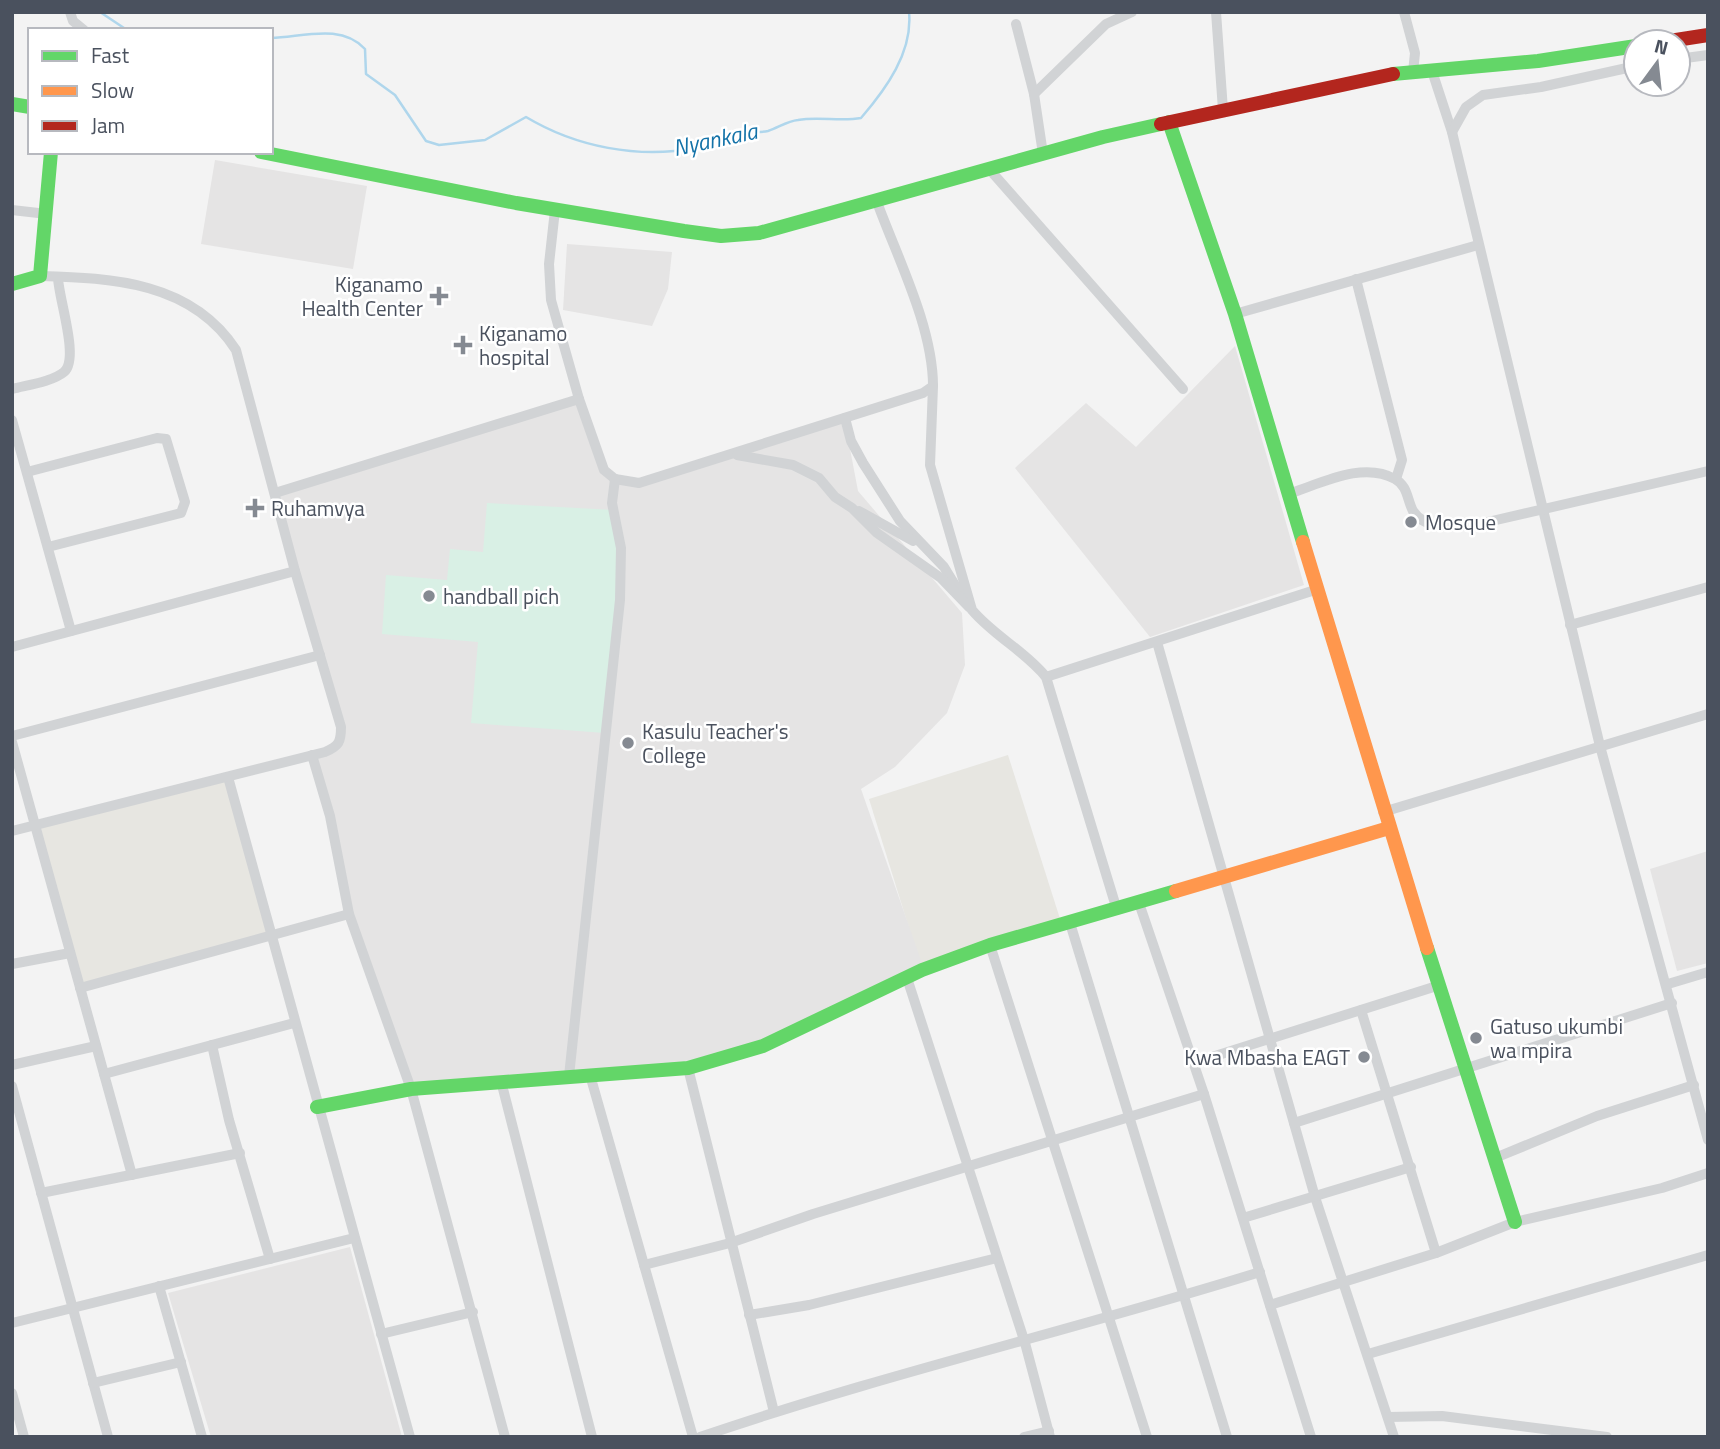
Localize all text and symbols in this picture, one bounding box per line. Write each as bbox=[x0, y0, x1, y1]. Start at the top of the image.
legend bbox=[28, 28, 273, 154]
north arrow bbox=[1622, 28, 1692, 98]
text: N bbox=[1651, 30, 1672, 62]
text: Fast bbox=[91, 39, 130, 71]
text: Slow bbox=[91, 74, 134, 106]
text: Jam bbox=[91, 109, 125, 141]
water label: Nyankala bbox=[670, 113, 762, 165]
place label: Kiganamo Health Center bbox=[301, 268, 423, 324]
marker: Kiganamo Health Center bbox=[429, 286, 449, 306]
place label: Kiganamo hospital bbox=[479, 317, 567, 373]
marker: Kiganamo hospital bbox=[453, 335, 473, 355]
place label: Ruhamvya bbox=[271, 492, 365, 524]
marker: Ruhamvya bbox=[245, 498, 265, 518]
place label: Mosque bbox=[1425, 506, 1496, 538]
marker: Mosque bbox=[1403, 514, 1419, 530]
place label: handball pich bbox=[443, 580, 559, 612]
marker: handball pich bbox=[421, 588, 437, 604]
place label: Kasulu Teacher's College bbox=[642, 715, 789, 771]
marker: Kasulu Teacher's College bbox=[620, 735, 636, 751]
place label: Gatuso ukumbi wa mpira bbox=[1490, 1010, 1623, 1066]
marker: Gatuso ukumbi wa mpira bbox=[1468, 1030, 1484, 1046]
place label: Kwa Mbasha EAGT bbox=[1184, 1041, 1350, 1073]
marker: Kwa Mbasha EAGT bbox=[1356, 1049, 1372, 1065]

